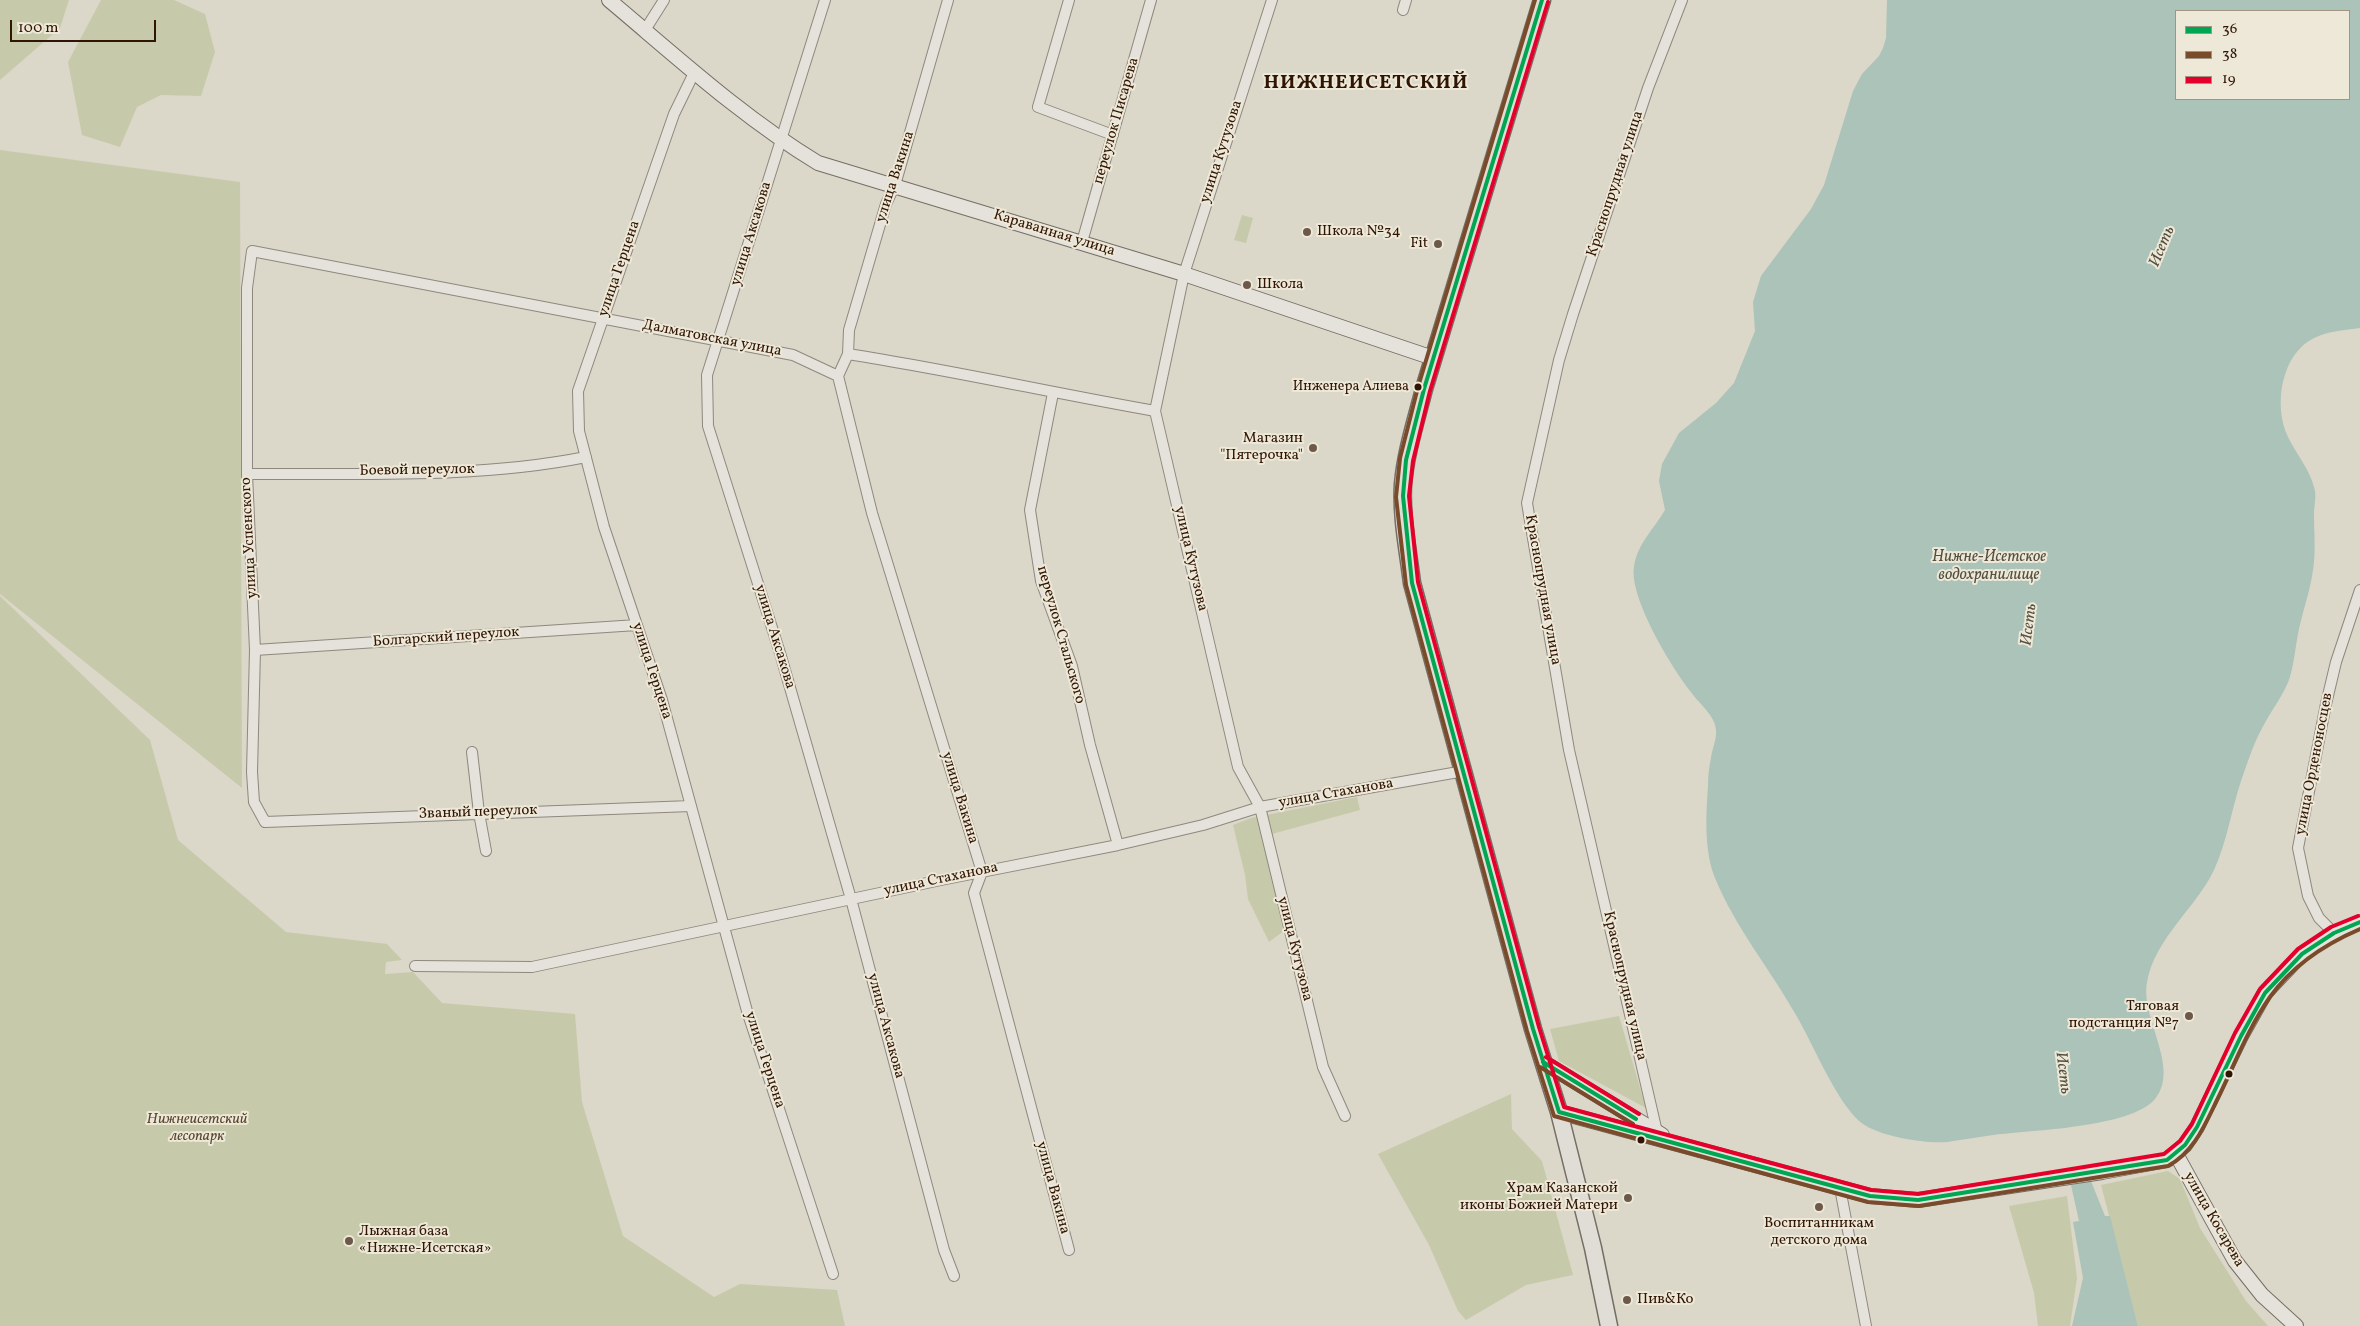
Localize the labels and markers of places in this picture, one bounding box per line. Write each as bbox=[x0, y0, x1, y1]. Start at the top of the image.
place label: Школа №34 bbox=[1317, 223, 1401, 241]
marker: Школа №34 bbox=[1301, 226, 1313, 238]
place label: Fit bbox=[1410, 235, 1428, 253]
marker: Fit bbox=[1432, 238, 1444, 250]
place label: Школа bbox=[1257, 276, 1304, 294]
marker: Школа bbox=[1241, 279, 1253, 291]
place label: Инженера Алиева bbox=[1293, 379, 1409, 395]
marker: Инженера Алиева bbox=[1413, 382, 1423, 392]
place label: Магазин "Пятерочка" bbox=[1220, 430, 1303, 465]
marker: Магазин "Пятерочка" bbox=[1307, 442, 1319, 454]
place label: Тяговая подстанция №7 bbox=[2069, 998, 2179, 1033]
marker: Тяговая подстанция №7 bbox=[2183, 1010, 2195, 1022]
unlabelled marker bbox=[2224, 1069, 2234, 1079]
unlabelled marker bbox=[1636, 1135, 1646, 1145]
place label: Храм Казанской иконы Божией Матери bbox=[1460, 1180, 1618, 1215]
marker: Храм Казанской иконы Божией Матери bbox=[1622, 1192, 1634, 1204]
marker: Воспитанникам детского дома bbox=[1813, 1201, 1825, 1213]
place label: Воспитанникам детского дома bbox=[1764, 1215, 1874, 1250]
place label: Лыжная база «Нижне-Исетская» bbox=[359, 1223, 491, 1258]
marker: Лыжная база «Нижне-Исетская» bbox=[343, 1235, 355, 1247]
place label: Пив&Ко bbox=[1637, 1291, 1694, 1309]
marker: Пив&Ко bbox=[1621, 1294, 1633, 1306]

